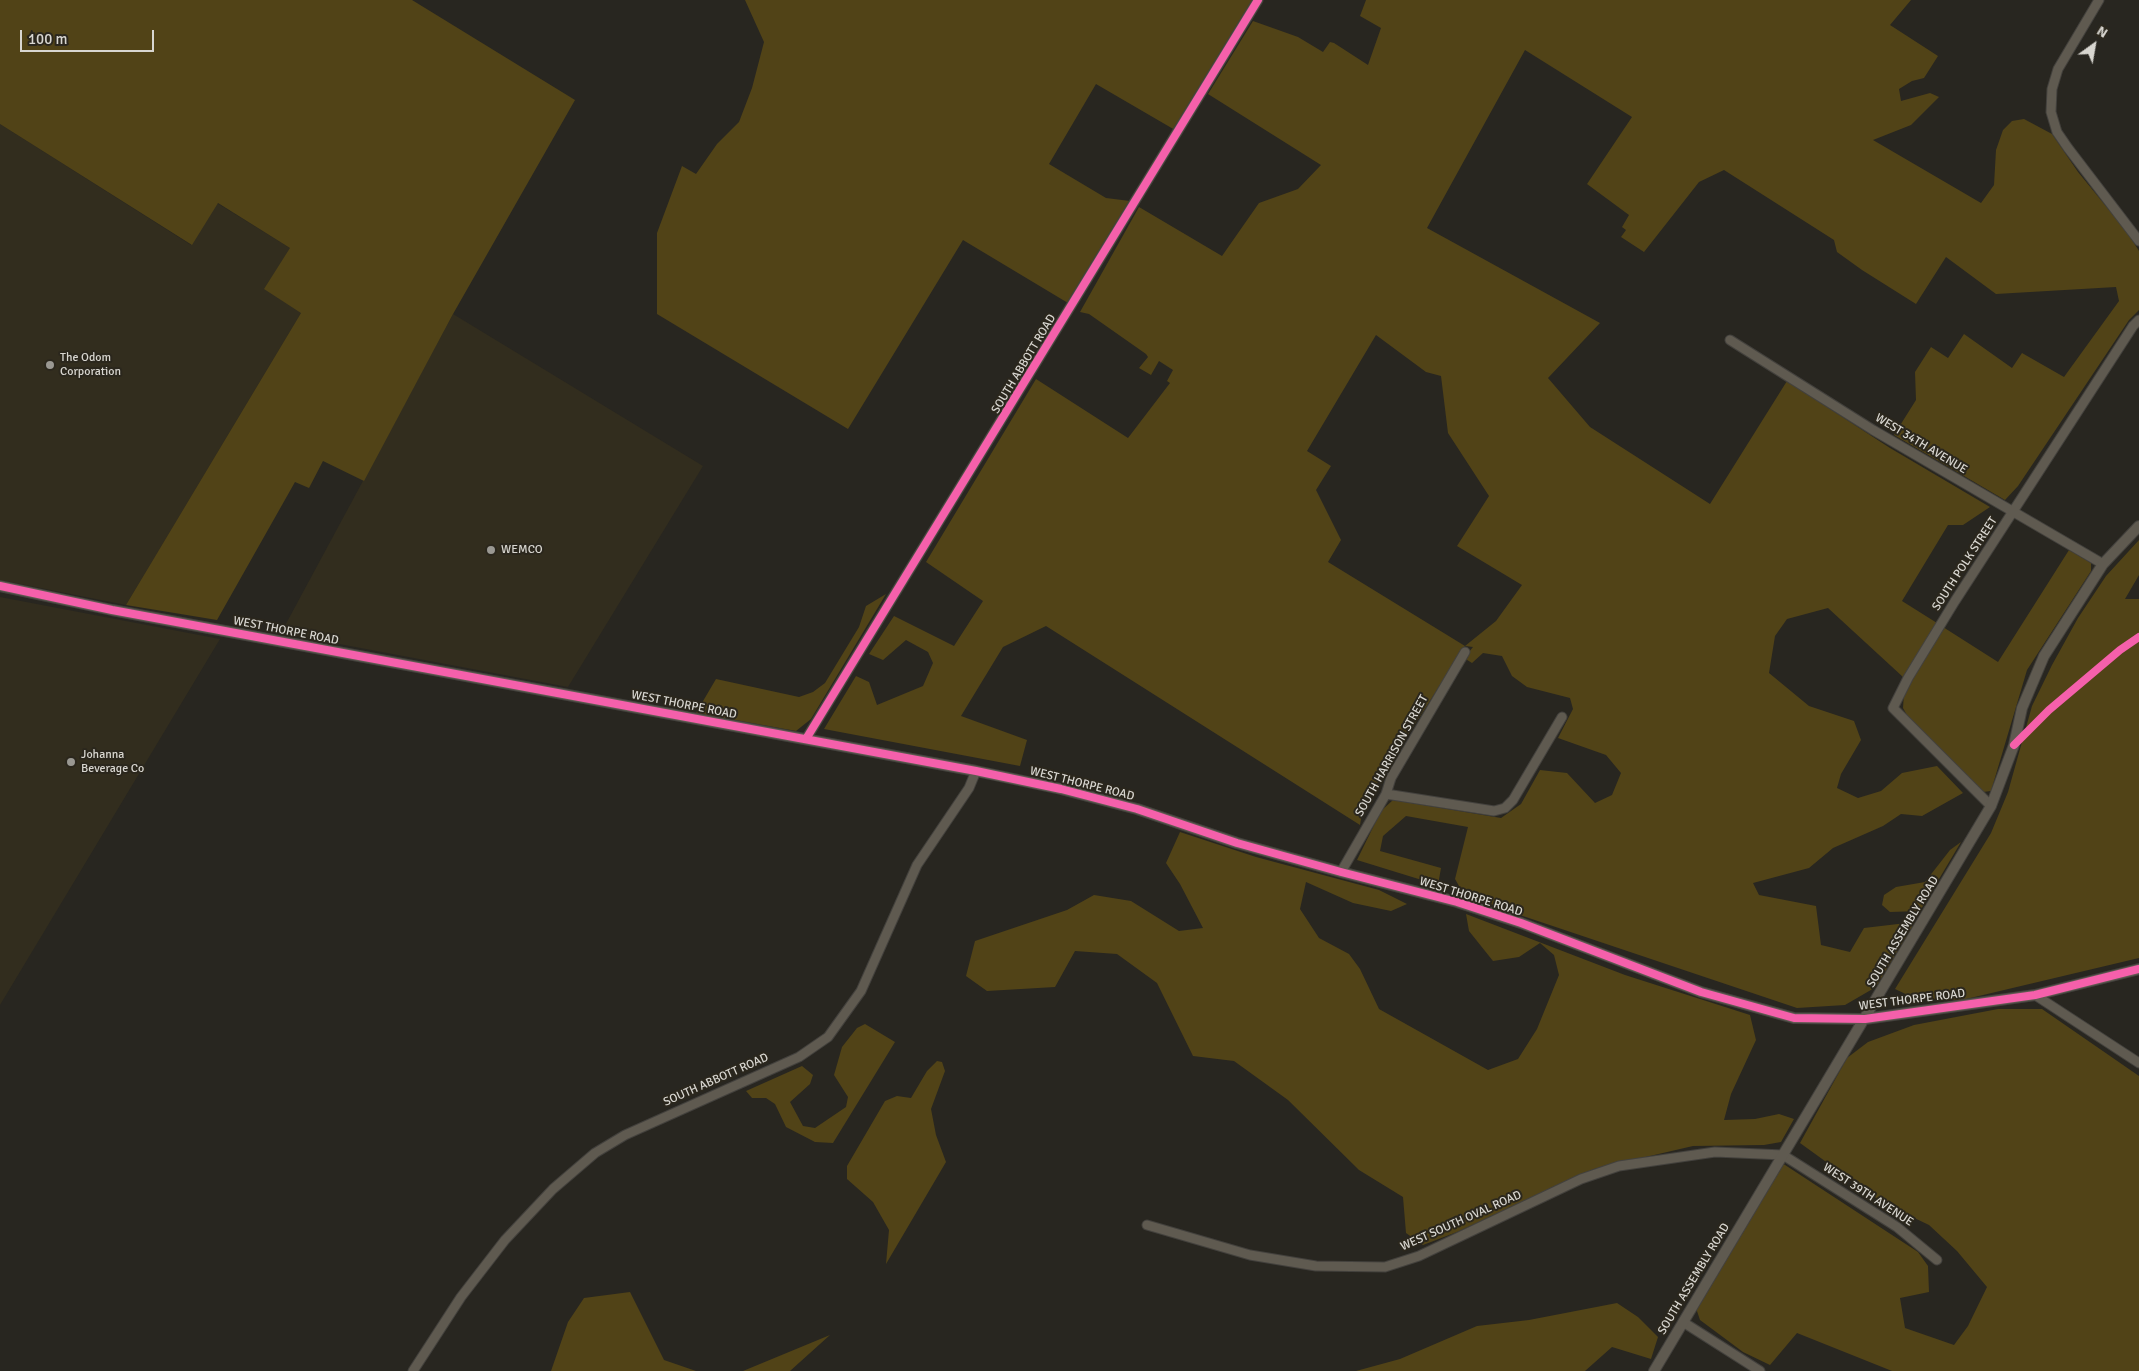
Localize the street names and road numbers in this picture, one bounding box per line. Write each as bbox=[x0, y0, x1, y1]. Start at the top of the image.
street label: SOUTH ABBOTT ROAD bbox=[989, 312, 1059, 416]
street label: WEST 34TH AVENUE bbox=[1872, 411, 1970, 477]
street label: SOUTH POLK STREET bbox=[1929, 514, 2001, 614]
street label: WEST THORPE ROAD bbox=[232, 614, 340, 648]
street label: WEST THORPE ROAD bbox=[630, 688, 738, 722]
street label: SOUTH HARRISON STREET bbox=[1353, 693, 1431, 819]
street label: WEST THORPE ROAD bbox=[1028, 764, 1136, 804]
street label: WEST THORPE ROAD bbox=[1418, 874, 1524, 920]
street label: SOUTH ASSEMBLY ROAD bbox=[1864, 874, 1942, 990]
street label: WEST THORPE ROAD bbox=[1858, 986, 1966, 1014]
street label: SOUTH ABBOTT ROAD bbox=[661, 1050, 771, 1110]
street label: WEST 39TH AVENUE bbox=[1820, 1160, 1916, 1230]
street label: WEST SOUTH OVAL ROAD bbox=[1398, 1188, 1524, 1254]
street label: SOUTH ASSEMBLY ROAD bbox=[1655, 1221, 1733, 1337]

